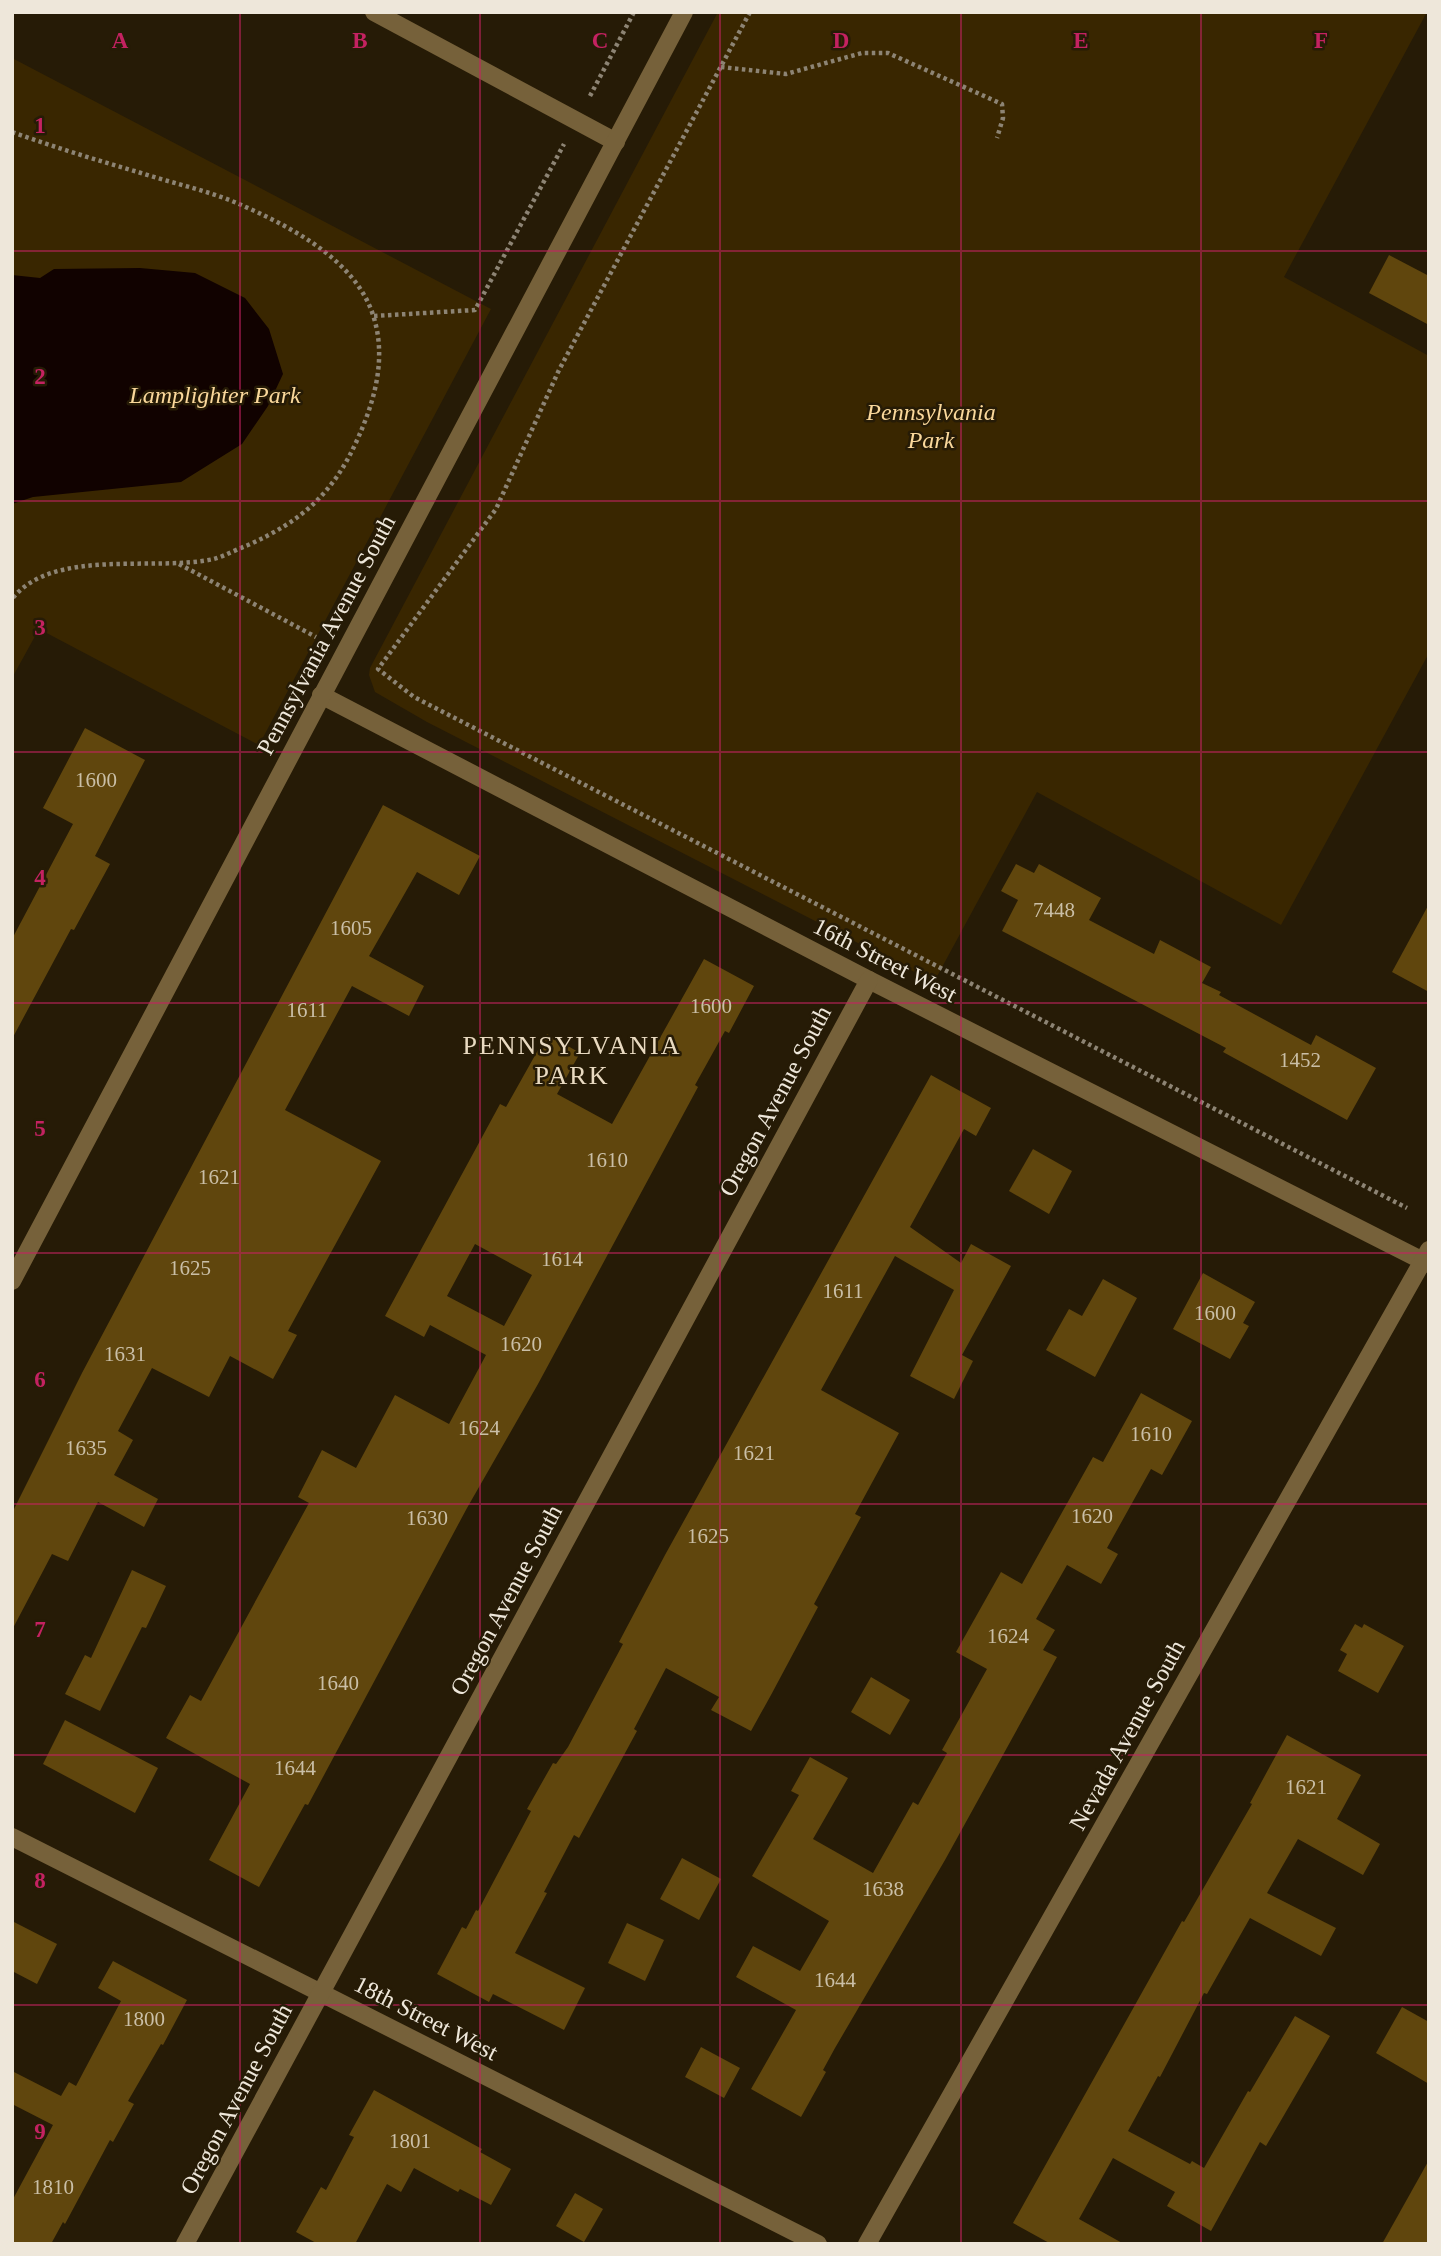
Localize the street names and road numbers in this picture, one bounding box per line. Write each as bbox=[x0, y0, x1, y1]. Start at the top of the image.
street label: Pennsylvania Avenue South bbox=[252, 511, 400, 759]
street label: 16th Street West bbox=[809, 913, 961, 1008]
street label: Oregon Avenue South bbox=[714, 1002, 836, 1200]
street label: Oregon Avenue South bbox=[445, 1501, 567, 1699]
street label: Nevada Avenue South bbox=[1064, 1636, 1190, 1834]
street label: 18th Street West bbox=[350, 1971, 502, 2066]
street label: Oregon Avenue South bbox=[175, 2000, 297, 2198]

